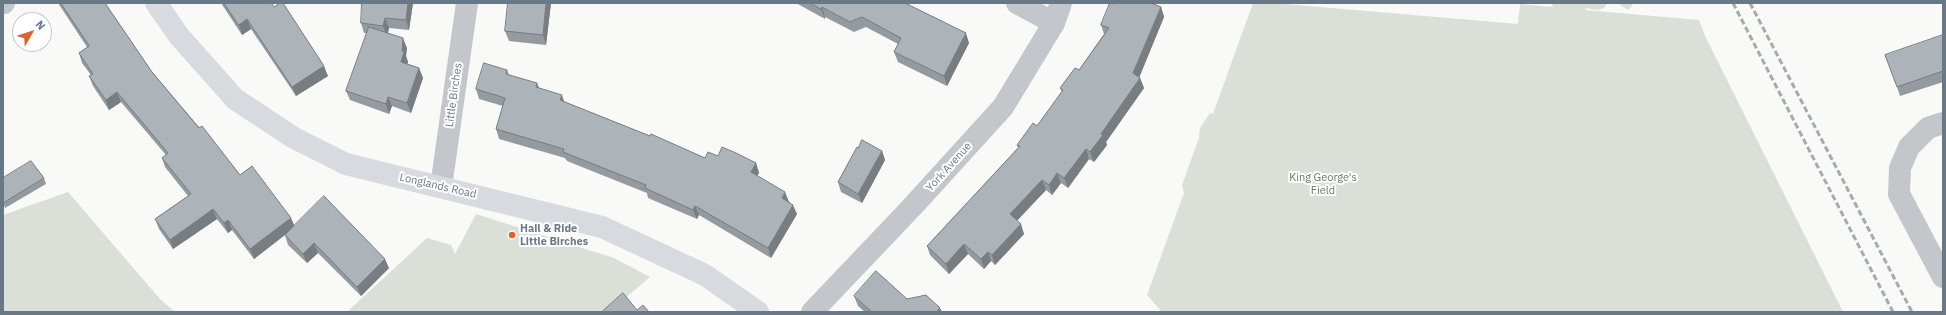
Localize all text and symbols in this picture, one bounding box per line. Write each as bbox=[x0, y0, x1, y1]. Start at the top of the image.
north arrow bbox=[12, 12, 52, 52]
text: N bbox=[33, 18, 48, 33]
street label: Little Birches bbox=[443, 62, 465, 128]
street label: York Avenue bbox=[924, 140, 974, 194]
street label: Longlands Road bbox=[398, 171, 478, 201]
park label: King George's Field bbox=[1289, 171, 1357, 197]
place label: Hail & Ride Little Birches bbox=[520, 222, 588, 248]
marker: Hail & Ride Little Birches bbox=[507, 230, 517, 240]

